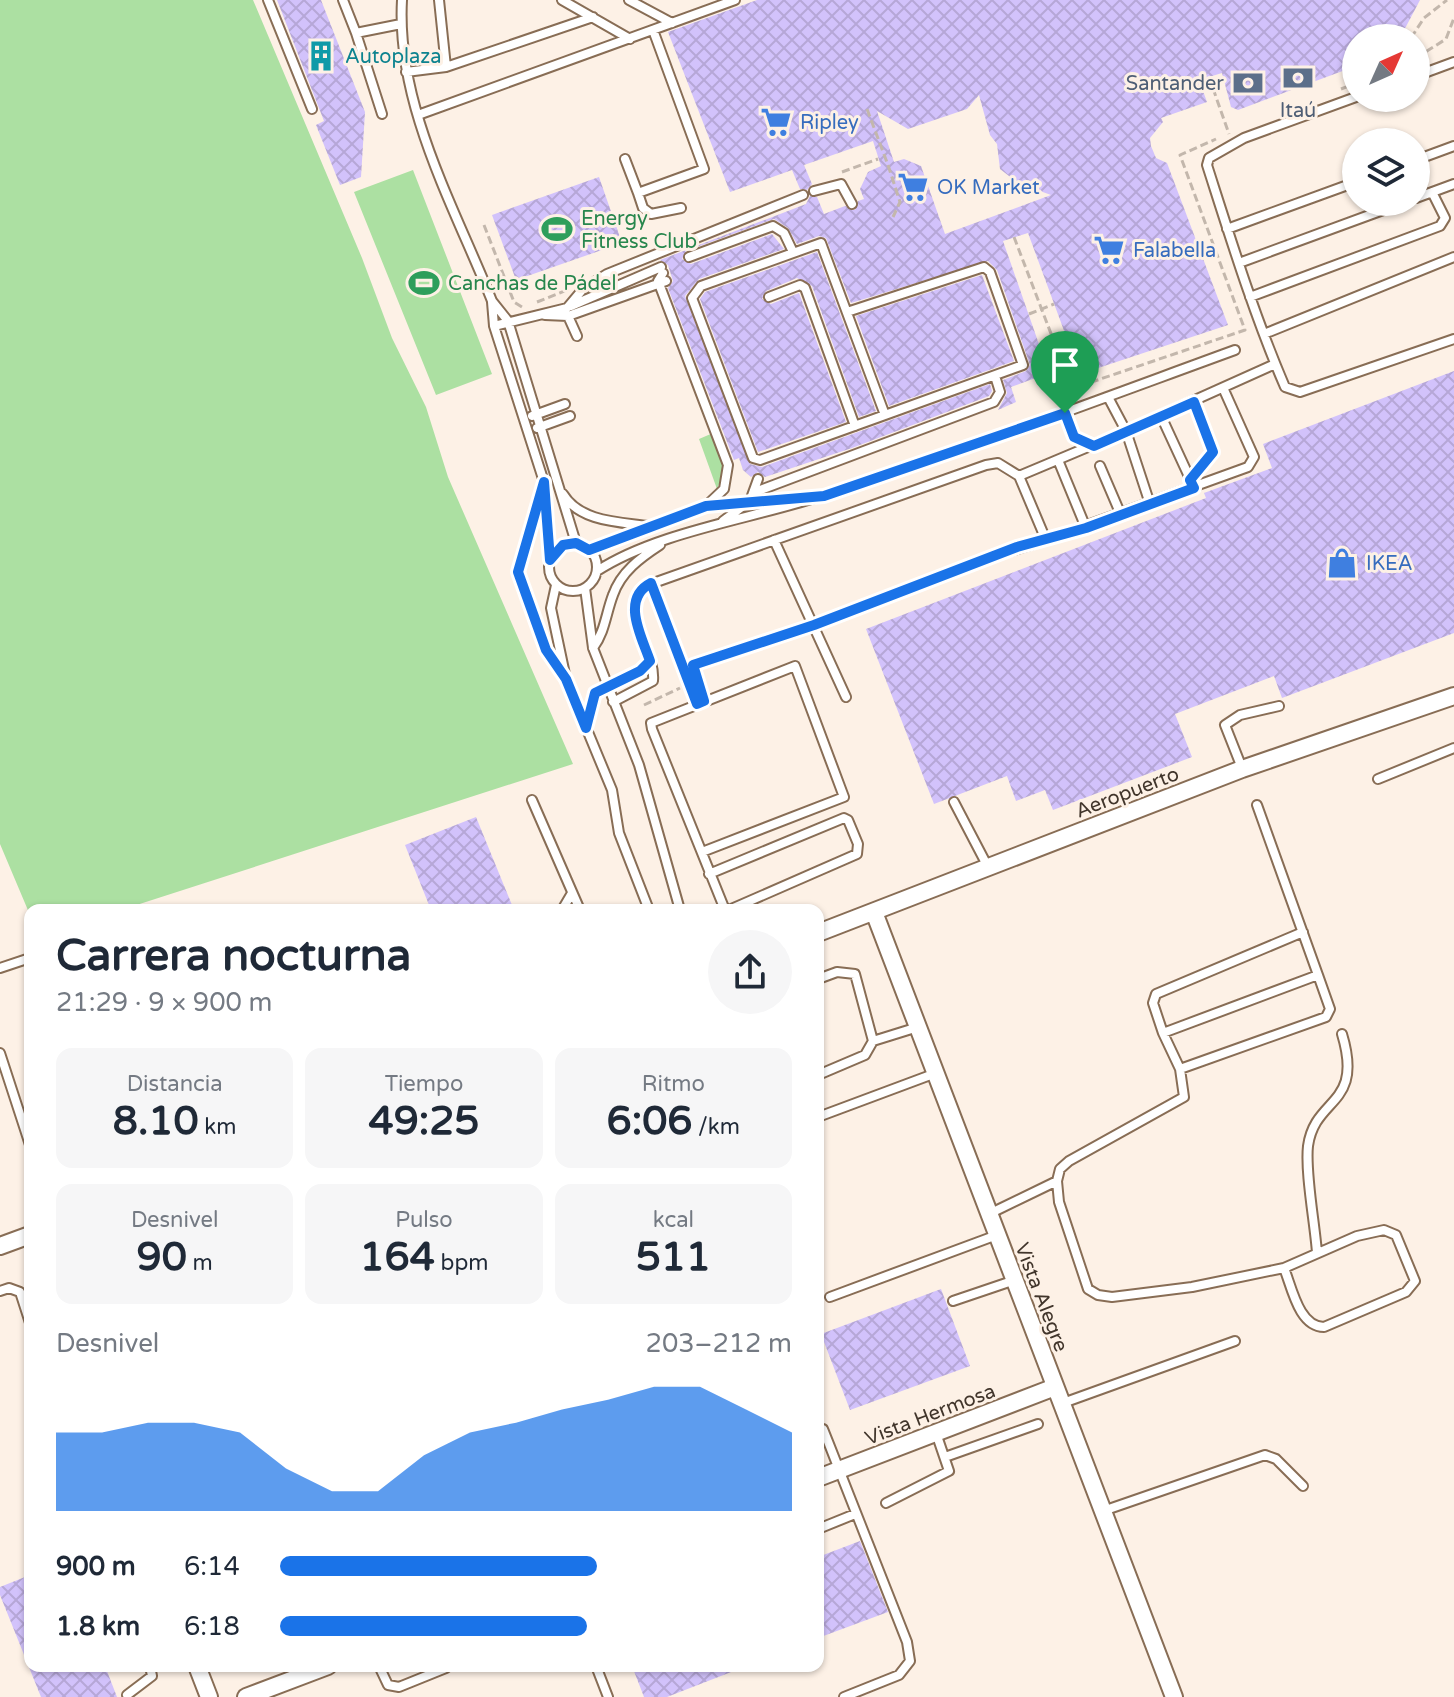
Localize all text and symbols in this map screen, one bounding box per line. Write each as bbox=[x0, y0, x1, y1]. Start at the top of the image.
north arrow bbox=[1342, 24, 1430, 112]
map controls bbox=[1342, 24, 1430, 216]
building icon: Autoplaza bbox=[304, 39, 338, 73]
place label: Autoplaza bbox=[345, 45, 442, 69]
bank icon: Itaú bbox=[1281, 61, 1315, 95]
bank icon: Santander bbox=[1231, 66, 1265, 100]
place label: Santander bbox=[1126, 72, 1224, 96]
place label: Itaú bbox=[1280, 99, 1316, 123]
supermarket icon: Ripley bbox=[759, 105, 793, 139]
place label: Ripley bbox=[800, 111, 859, 135]
button: layers bbox=[1342, 128, 1430, 216]
supermarket icon: OK Market bbox=[896, 170, 930, 204]
place label: OK Market bbox=[937, 176, 1040, 200]
place label: Energy Fitness Club bbox=[581, 207, 697, 254]
sports icon: Energy Fitness Club bbox=[540, 212, 574, 246]
supermarket icon: Falabella bbox=[1092, 233, 1126, 267]
place label: Falabella bbox=[1133, 239, 1216, 263]
sports icon: Canchas de Pádel bbox=[407, 266, 441, 300]
place label: Canchas de Pádel bbox=[448, 272, 616, 296]
pin bbox=[1031, 331, 1099, 413]
icon: arrive bbox=[1043, 343, 1087, 387]
shop icon: IKEA bbox=[1325, 546, 1359, 580]
place label: IKEA bbox=[1366, 552, 1413, 576]
street label: Aeropuerto bbox=[1072, 762, 1183, 824]
text: Carrera nocturna bbox=[56, 930, 411, 983]
button: share bbox=[708, 930, 792, 1014]
text: 21:29 · 9 × 900 m bbox=[56, 987, 272, 1018]
text: Distancia bbox=[127, 1071, 223, 1097]
text: Tiempo bbox=[385, 1071, 463, 1097]
text: Ritmo bbox=[642, 1071, 705, 1097]
text: 8.10 bbox=[113, 1097, 199, 1145]
text: 49:25 bbox=[369, 1097, 479, 1145]
text: 6:06 bbox=[607, 1097, 692, 1145]
text: km bbox=[199, 1114, 237, 1140]
text: /km bbox=[692, 1114, 740, 1140]
text: Desnivel bbox=[131, 1207, 218, 1233]
text: Pulso bbox=[395, 1207, 453, 1233]
text: kcal bbox=[653, 1207, 694, 1233]
text: 90 bbox=[137, 1233, 187, 1281]
text: 164 bbox=[359, 1233, 435, 1281]
text: 511 bbox=[636, 1233, 711, 1281]
street label: Vista Alegre bbox=[1009, 1240, 1073, 1355]
text: m bbox=[187, 1250, 213, 1276]
text: bpm bbox=[435, 1250, 489, 1276]
text: Desnivel bbox=[56, 1328, 159, 1359]
text: 203–212 m bbox=[646, 1328, 792, 1359]
street label: Vista Hermosa bbox=[862, 1379, 999, 1451]
text: 900 m bbox=[56, 1551, 136, 1582]
text: 6:14 bbox=[184, 1551, 240, 1582]
text: 1.8 km bbox=[56, 1611, 140, 1642]
text: 6:18 bbox=[184, 1611, 240, 1642]

